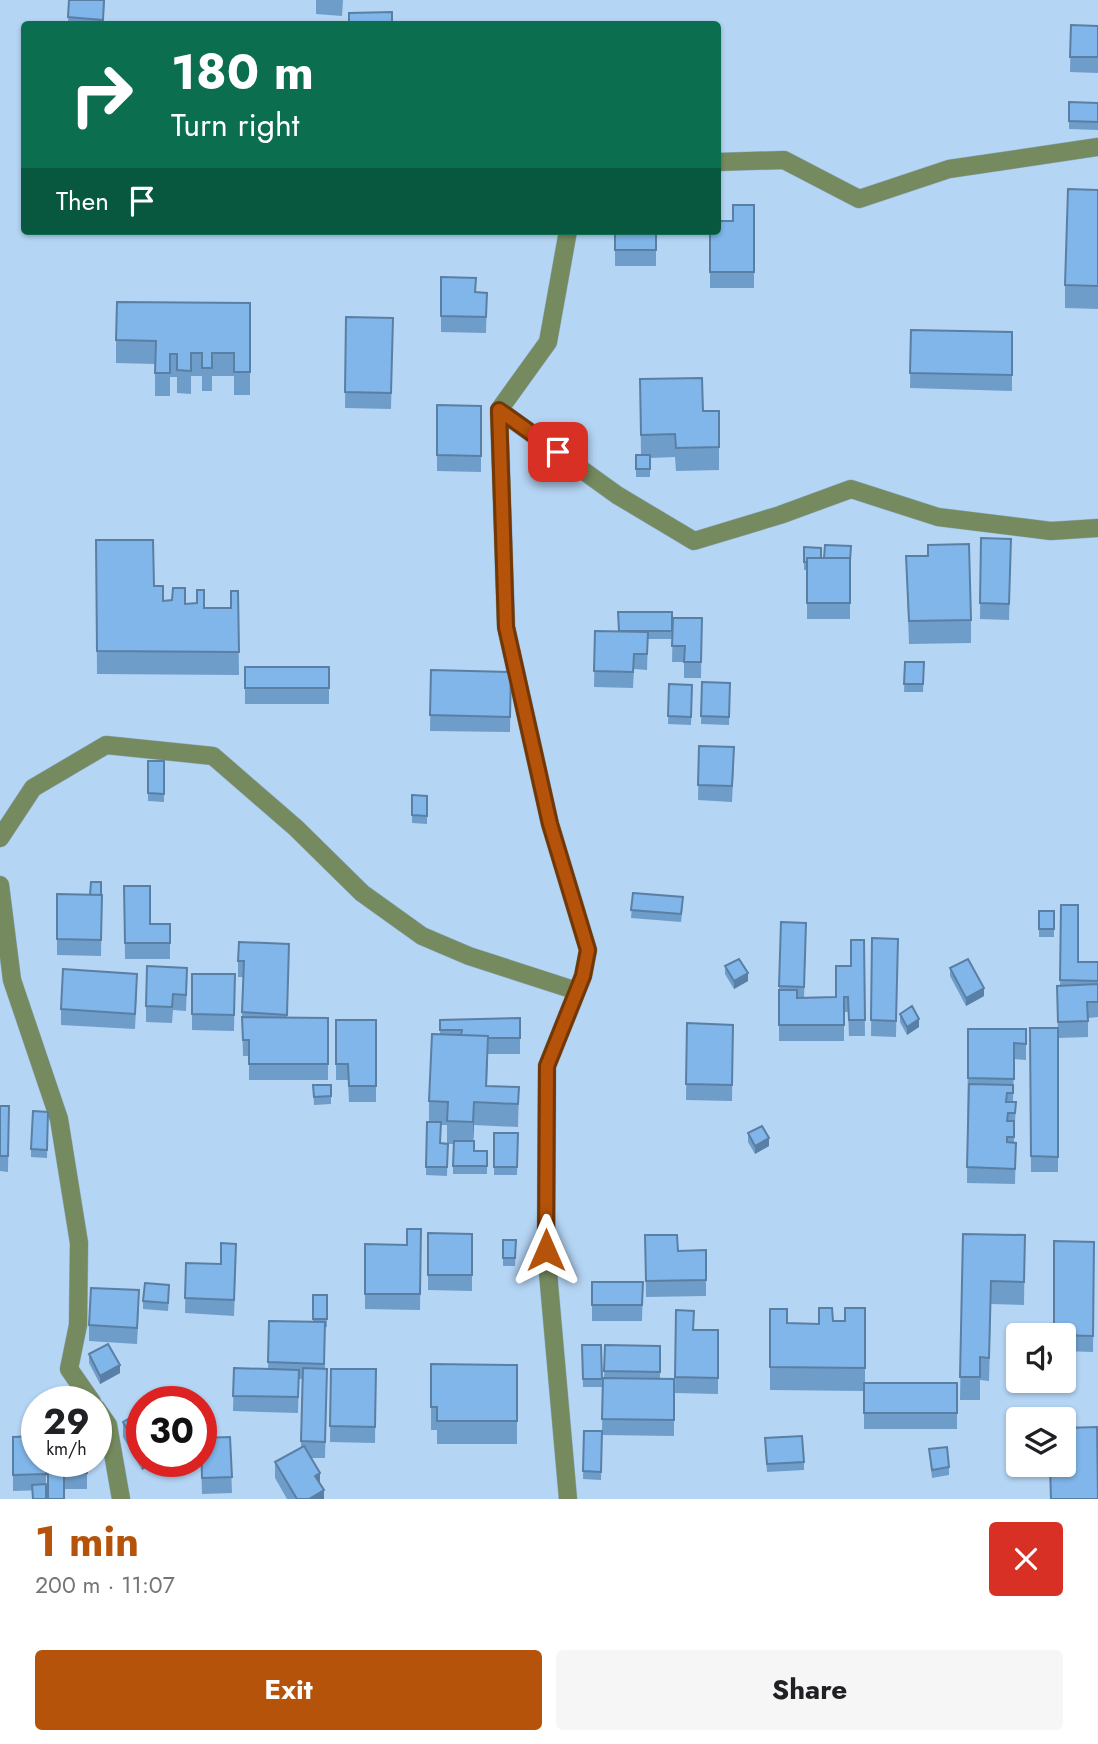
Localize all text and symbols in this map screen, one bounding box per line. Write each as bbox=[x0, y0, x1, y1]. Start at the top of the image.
text: 180 m bbox=[171, 37, 314, 107]
icon: right bbox=[56, 49, 147, 140]
text: Turn right bbox=[171, 102, 300, 148]
text: Then bbox=[56, 182, 109, 220]
icon: arrive bbox=[123, 182, 161, 220]
pin bbox=[528, 422, 588, 482]
icon: arrive bbox=[539, 433, 577, 471]
position arrow bbox=[509, 1213, 583, 1287]
map controls bbox=[1006, 1323, 1076, 1477]
button: sound bbox=[1006, 1323, 1076, 1393]
speed limit sign: 30 bbox=[126, 1386, 217, 1477]
text: 29 bbox=[43, 1397, 90, 1447]
button: layers bbox=[1006, 1407, 1076, 1477]
text: km/h bbox=[46, 1436, 87, 1462]
text: 1 min bbox=[35, 1511, 139, 1572]
button: close bbox=[989, 1522, 1063, 1596]
text: 200 m · 11:07 bbox=[35, 1568, 175, 1602]
button: Exit bbox=[35, 1650, 542, 1730]
button: Share bbox=[556, 1650, 1063, 1730]

